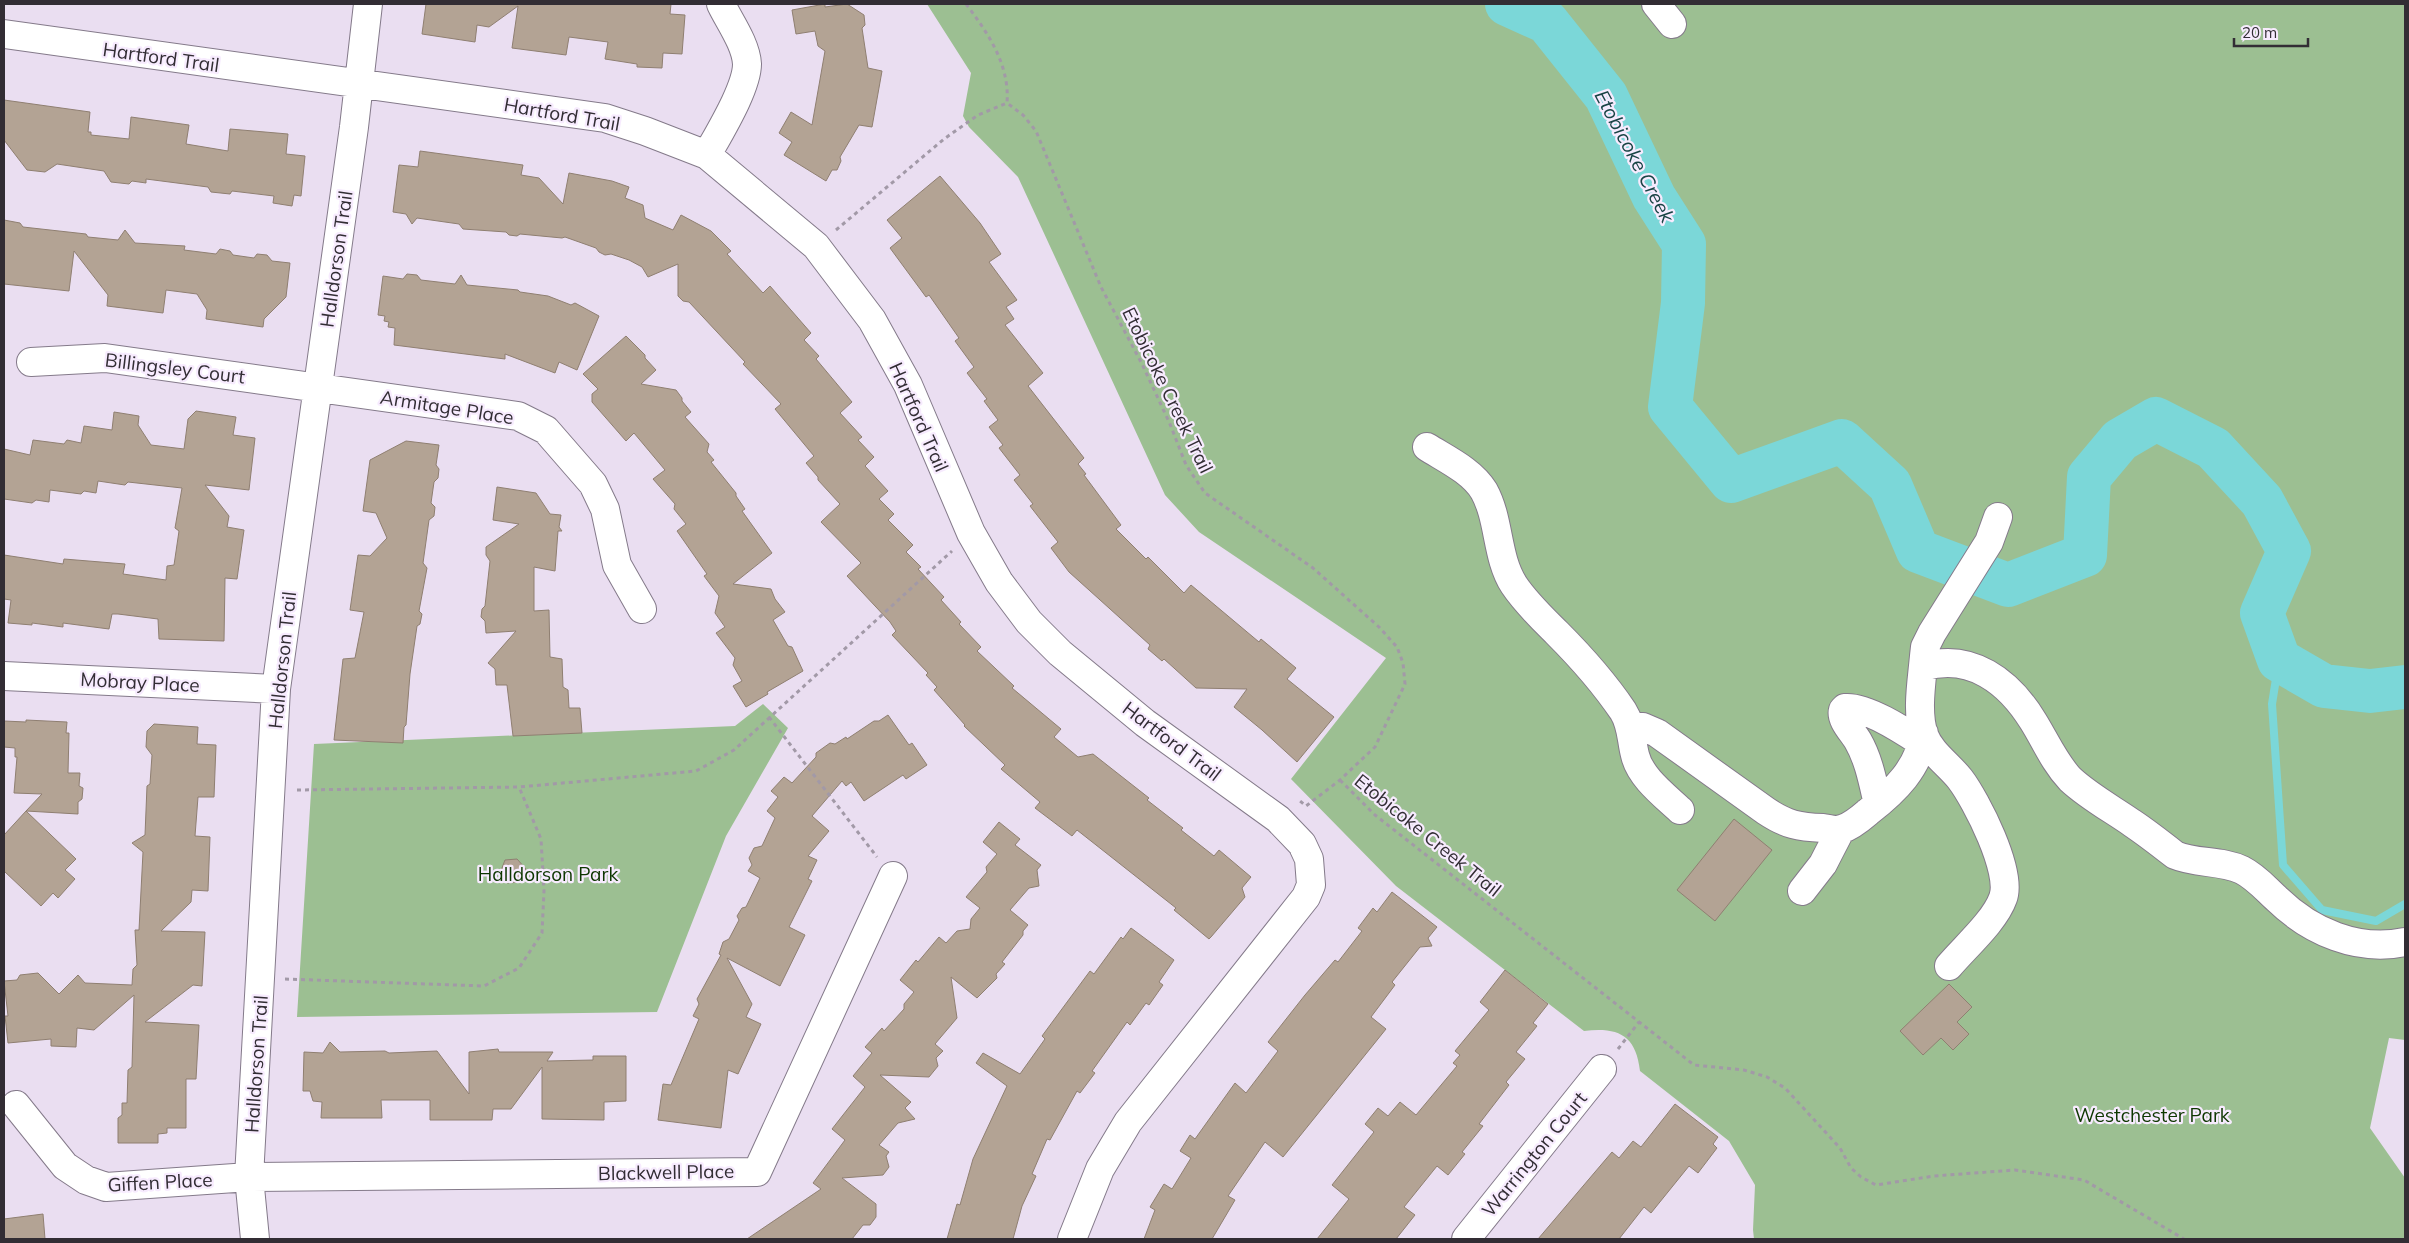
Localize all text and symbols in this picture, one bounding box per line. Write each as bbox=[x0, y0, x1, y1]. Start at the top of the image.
scale bar bbox=[2234, 15, 2308, 47]
text: 20 m bbox=[2242, 23, 2277, 42]
street label: Hartford Trail bbox=[101, 37, 221, 77]
water label: Etobicoke Creek bbox=[1589, 85, 1681, 227]
street label: Hartford Trail bbox=[502, 92, 622, 136]
street label: Halldorson Trail bbox=[315, 189, 357, 329]
street label: Etobicoke Creek Trail bbox=[1117, 303, 1219, 477]
street label: Billingsley Court bbox=[104, 347, 247, 389]
street label: Hartford Trail bbox=[884, 358, 954, 476]
street label: Armitage Place bbox=[379, 385, 515, 429]
street label: Halldorson Trail bbox=[263, 590, 301, 730]
street label: Mobray Place bbox=[80, 667, 200, 697]
street label: Hartford Trail bbox=[1118, 696, 1226, 786]
street label: Etobicoke Creek Trail bbox=[1350, 768, 1506, 902]
park label: Halldorson Park bbox=[478, 862, 618, 886]
street label: Halldorson Trail bbox=[239, 994, 273, 1134]
street label: Warrington Court bbox=[1476, 1086, 1592, 1221]
park label: Westchester Park bbox=[2074, 1103, 2230, 1127]
street label: Blackwell Place bbox=[598, 1159, 734, 1185]
street label: Giffen Place bbox=[107, 1167, 213, 1197]

